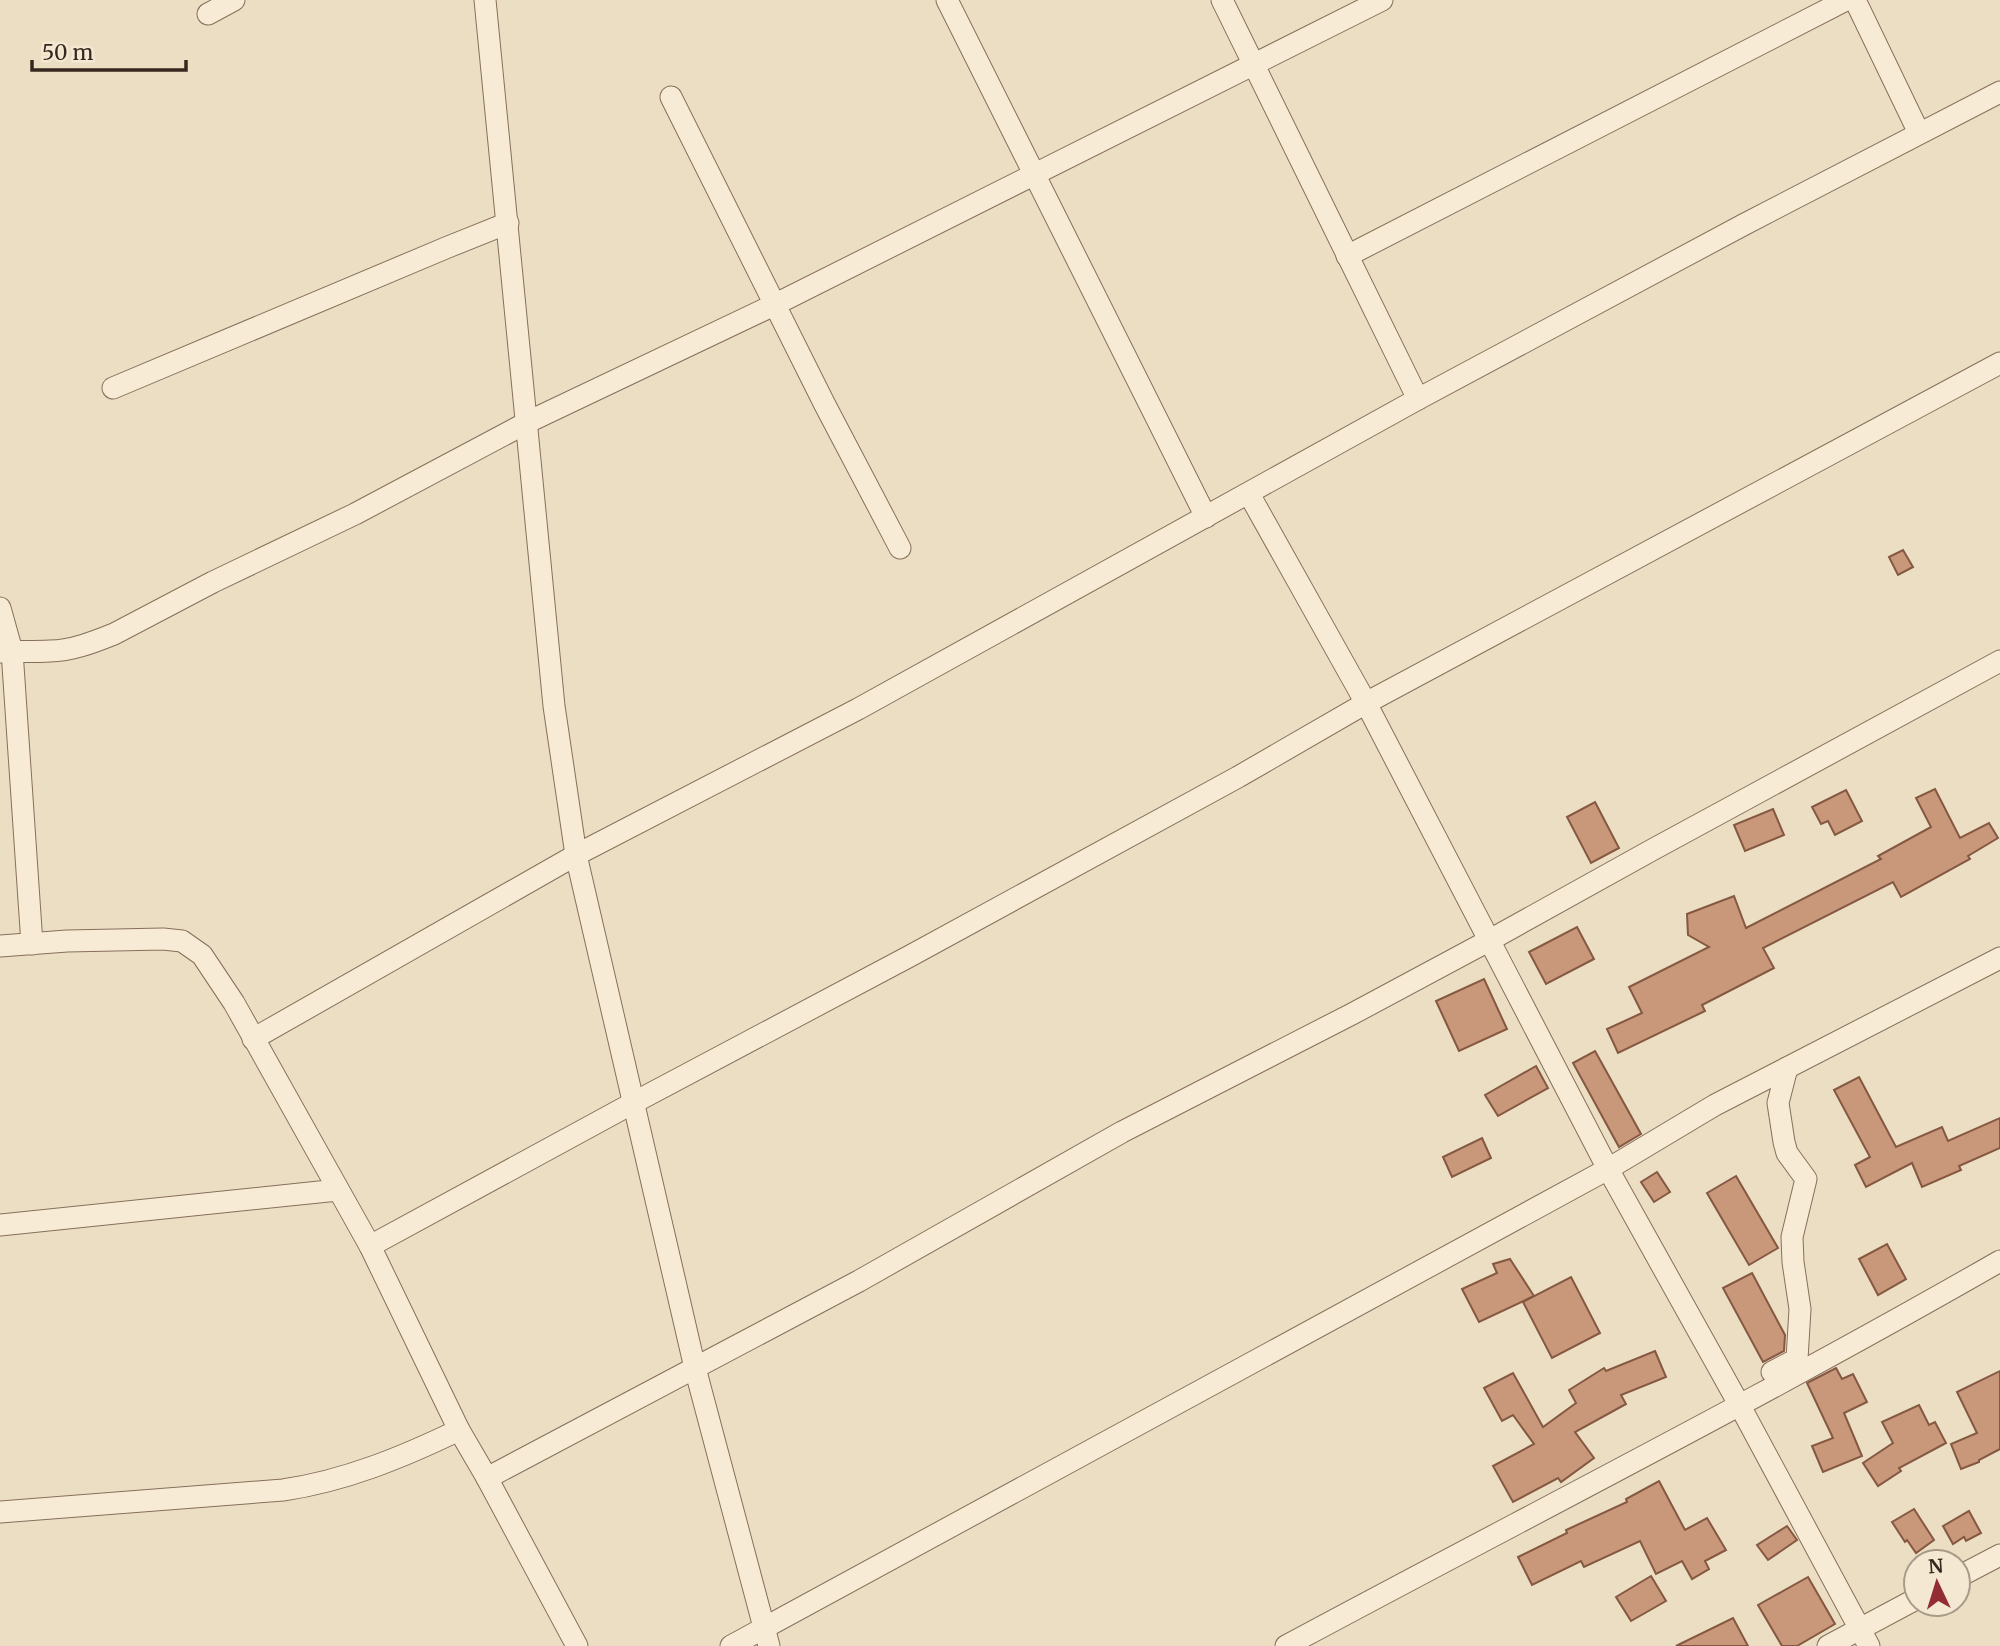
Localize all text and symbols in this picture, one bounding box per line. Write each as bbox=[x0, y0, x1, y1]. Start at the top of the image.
scale bar bbox=[32, 28, 186, 72]
text: 50 m bbox=[42, 39, 93, 66]
north arrow bbox=[1902, 1548, 1972, 1618]
text: N bbox=[1927, 1554, 1944, 1579]

